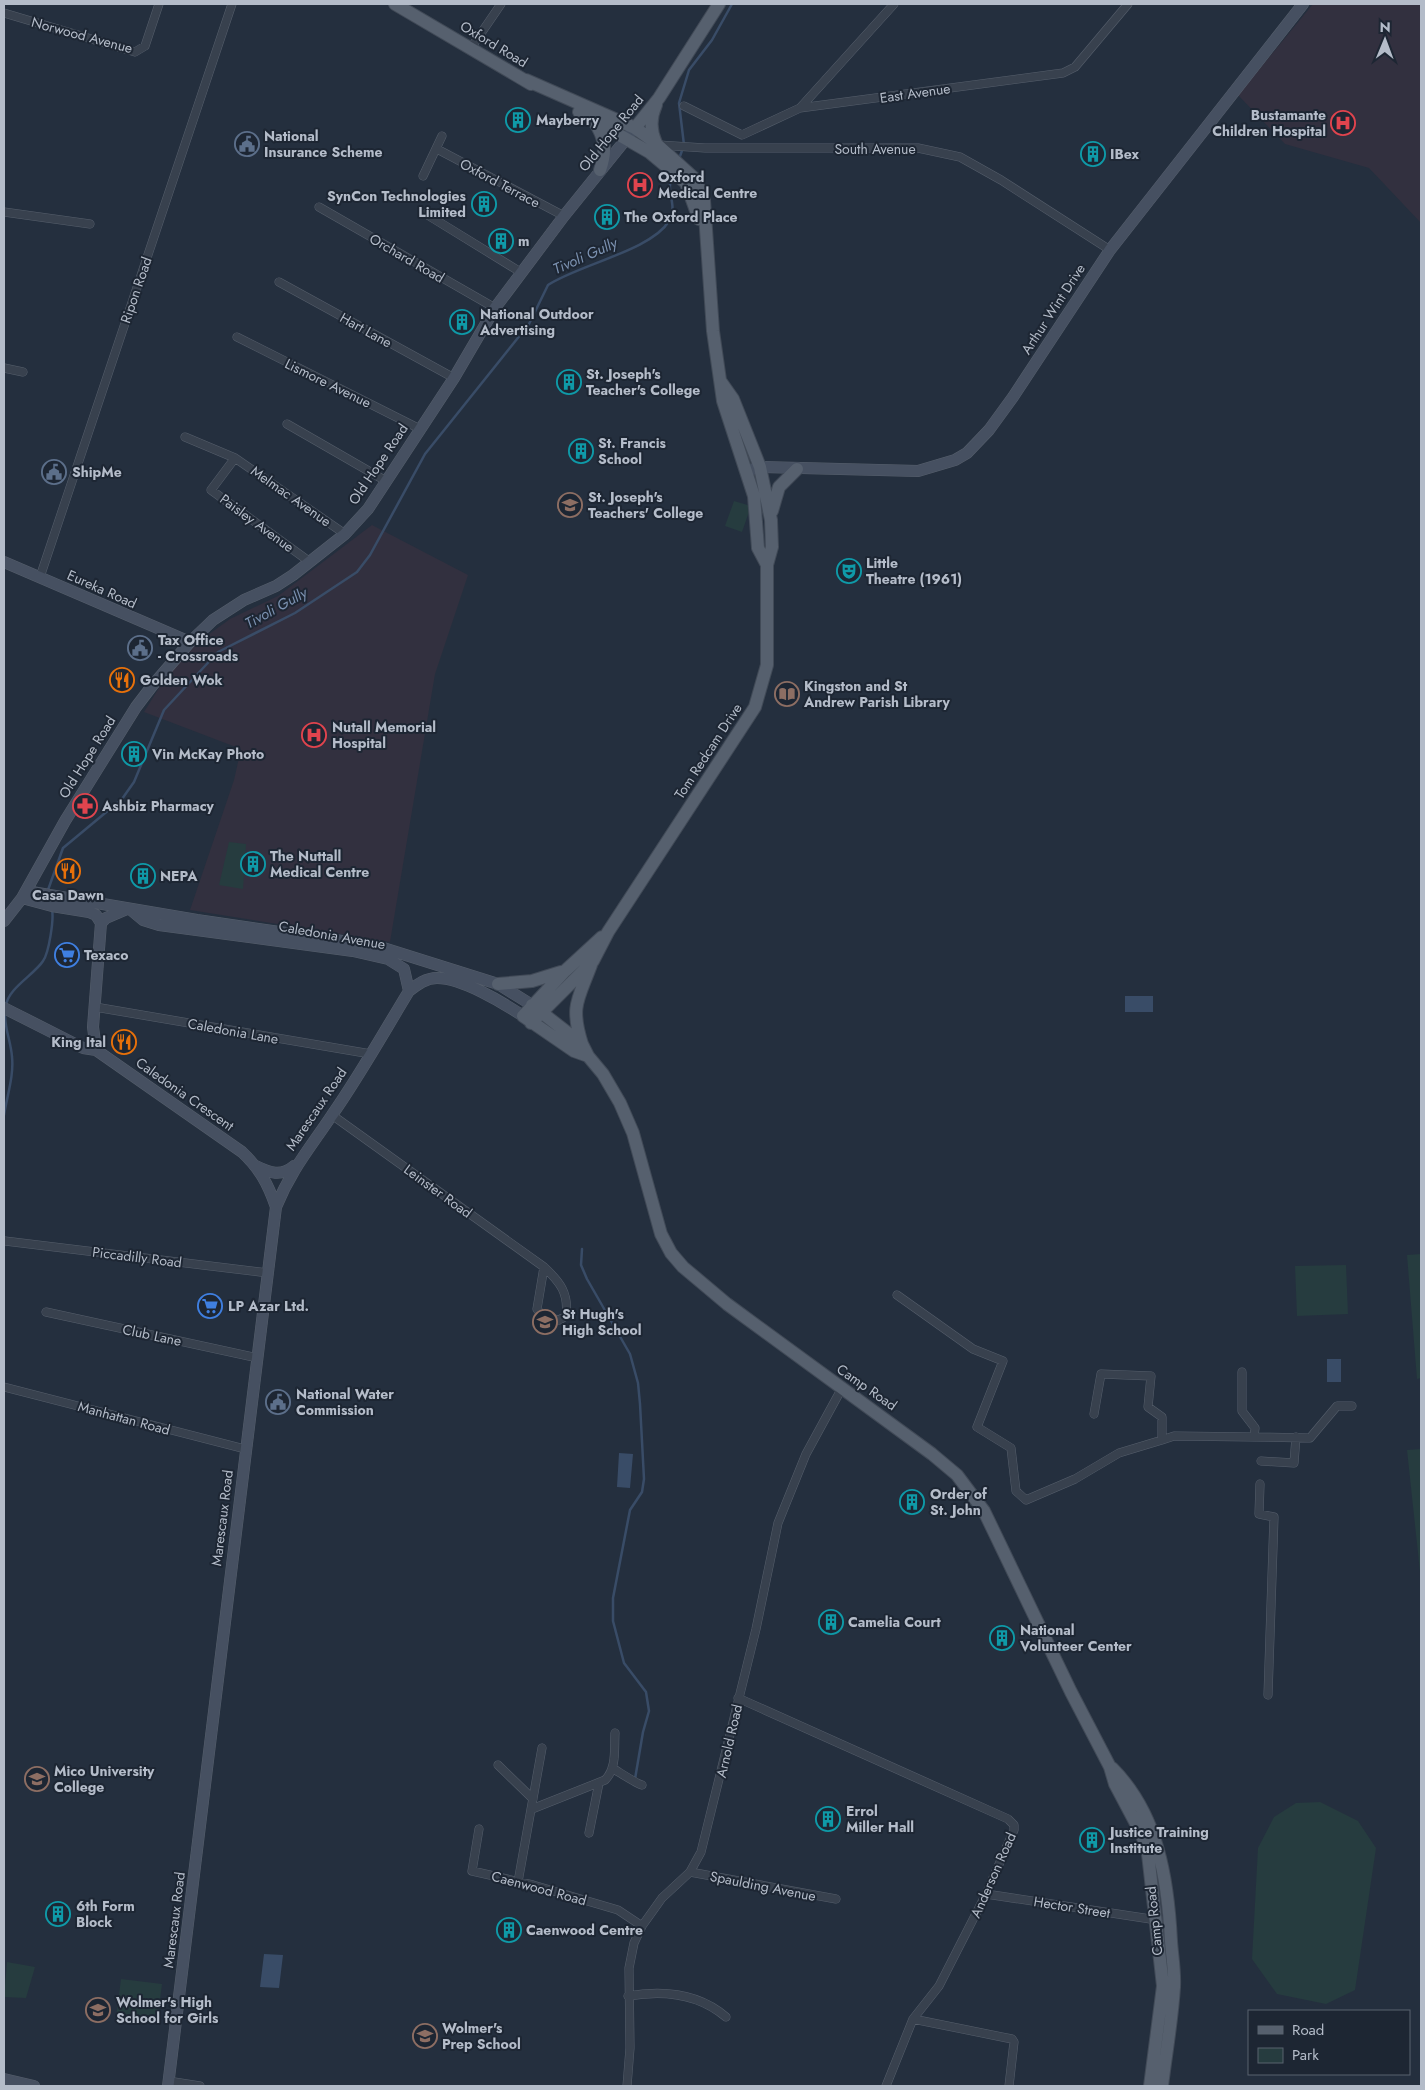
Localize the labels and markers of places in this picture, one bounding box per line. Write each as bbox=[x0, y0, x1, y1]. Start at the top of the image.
place label: Bustamante Children Hospital bbox=[1212, 105, 1326, 141]
building icon: Mayberry bbox=[505, 107, 531, 133]
place label: Mayberry bbox=[536, 110, 600, 130]
hospital icon: Bustamante Children Hospital bbox=[1330, 110, 1356, 136]
place label: National Insurance Scheme bbox=[264, 126, 383, 162]
public building icon: National Insurance Scheme bbox=[234, 131, 260, 157]
building icon: IBex bbox=[1080, 141, 1106, 167]
place label: IBex bbox=[1110, 144, 1140, 164]
place label: Oxford Medical Centre bbox=[658, 167, 757, 203]
hospital icon: Oxford Medical Centre bbox=[627, 172, 653, 198]
place label: SynCon Technologies Limited bbox=[327, 186, 467, 222]
building icon: SynCon Technologies Limited bbox=[471, 191, 497, 217]
building icon: The Oxford Place bbox=[594, 204, 620, 230]
place label: The Oxford Place bbox=[624, 207, 738, 227]
building icon: m bbox=[488, 228, 514, 254]
place label: m bbox=[518, 231, 529, 251]
place label: National Outdoor Advertising bbox=[479, 304, 594, 340]
building icon: National Outdoor Advertising bbox=[449, 309, 475, 335]
place label: St. Joseph's Teacher's College bbox=[586, 364, 700, 400]
building icon: St. Joseph's Teacher's College bbox=[556, 369, 582, 395]
place label: St. Francis School bbox=[598, 433, 667, 469]
building icon: St. Francis School bbox=[568, 438, 594, 464]
public building icon: ShipMe bbox=[41, 459, 67, 485]
place label: ShipMe bbox=[72, 462, 122, 482]
place label: St. Joseph's Teachers' College bbox=[588, 487, 703, 523]
school or university icon: St. Joseph's Teachers' College bbox=[557, 492, 583, 518]
place label: Little Theatre (1961) bbox=[866, 553, 962, 589]
theatre icon: Little Theatre (1961) bbox=[836, 558, 862, 584]
place label: Tax Office - Crossroads bbox=[158, 630, 239, 666]
public building icon: Tax Office - Crossroads bbox=[127, 635, 153, 661]
restaurant icon: Golden Wok bbox=[109, 667, 135, 693]
place label: Golden Wok bbox=[140, 670, 222, 690]
place label: Kingston and St Andrew Parish Library bbox=[803, 676, 951, 712]
library icon: Kingston and St Andrew Parish Library bbox=[774, 681, 800, 707]
place label: Nutall Memorial Hospital bbox=[332, 717, 436, 753]
hospital icon: Nutall Memorial Hospital bbox=[301, 722, 327, 748]
building icon: Vin McKay Photo bbox=[121, 741, 147, 767]
place label: Vin McKay Photo bbox=[151, 744, 264, 764]
pharmacy icon: Ashbiz Pharmacy bbox=[72, 793, 98, 819]
place label: Ashbiz Pharmacy bbox=[101, 796, 215, 816]
place label: The Nuttall Medical Centre bbox=[270, 846, 369, 882]
building icon: The Nuttall Medical Centre bbox=[240, 851, 266, 877]
restaurant icon: Casa Dawn bbox=[55, 858, 81, 884]
building icon: NEPA bbox=[130, 863, 156, 889]
place label: NEPA bbox=[160, 866, 198, 886]
place label: Casa Dawn bbox=[32, 885, 104, 905]
supermarket icon: Texaco bbox=[54, 942, 80, 968]
place label: Texaco bbox=[84, 945, 128, 965]
restaurant icon: King Ital bbox=[111, 1029, 137, 1055]
place label: King Ital bbox=[51, 1032, 106, 1052]
supermarket icon: LP Azar Ltd. bbox=[197, 1293, 223, 1319]
place label: LP Azar Ltd. bbox=[228, 1296, 309, 1316]
place label: St Hugh's High School bbox=[562, 1304, 642, 1340]
school or university icon: St Hugh's High School bbox=[532, 1309, 558, 1335]
place label: National Water Commission bbox=[296, 1384, 394, 1420]
public building icon: National Water Commission bbox=[265, 1389, 291, 1415]
place label: Order of St. John bbox=[930, 1484, 988, 1520]
building icon: Order of St. John bbox=[899, 1489, 925, 1515]
building icon: Camelia Court bbox=[818, 1609, 844, 1635]
place label: Camelia Court bbox=[848, 1612, 941, 1632]
place label: National Volunteer Center bbox=[1019, 1620, 1132, 1656]
building icon: National Volunteer Center bbox=[989, 1625, 1015, 1651]
place label: Mico University College bbox=[54, 1761, 155, 1797]
school or university icon: Mico University College bbox=[24, 1766, 50, 1792]
place label: Errol Miller Hall bbox=[846, 1801, 914, 1837]
building icon: Errol Miller Hall bbox=[815, 1806, 841, 1832]
place label: Justice Training Institute bbox=[1107, 1822, 1209, 1858]
building icon: Justice Training Institute bbox=[1079, 1827, 1105, 1853]
place label: 6th Form Block bbox=[76, 1896, 135, 1932]
building icon: 6th Form Block bbox=[45, 1901, 71, 1927]
building icon: Caenwood Centre bbox=[496, 1917, 522, 1943]
place label: Caenwood Centre bbox=[526, 1920, 643, 1940]
place label: Wolmer's High School for Girls bbox=[116, 1992, 219, 2028]
school or university icon: Wolmer's High School for Girls bbox=[85, 1997, 111, 2023]
place label: Wolmer's Prep School bbox=[442, 2018, 521, 2054]
school or university icon: Wolmer's Prep School bbox=[412, 2023, 438, 2049]

